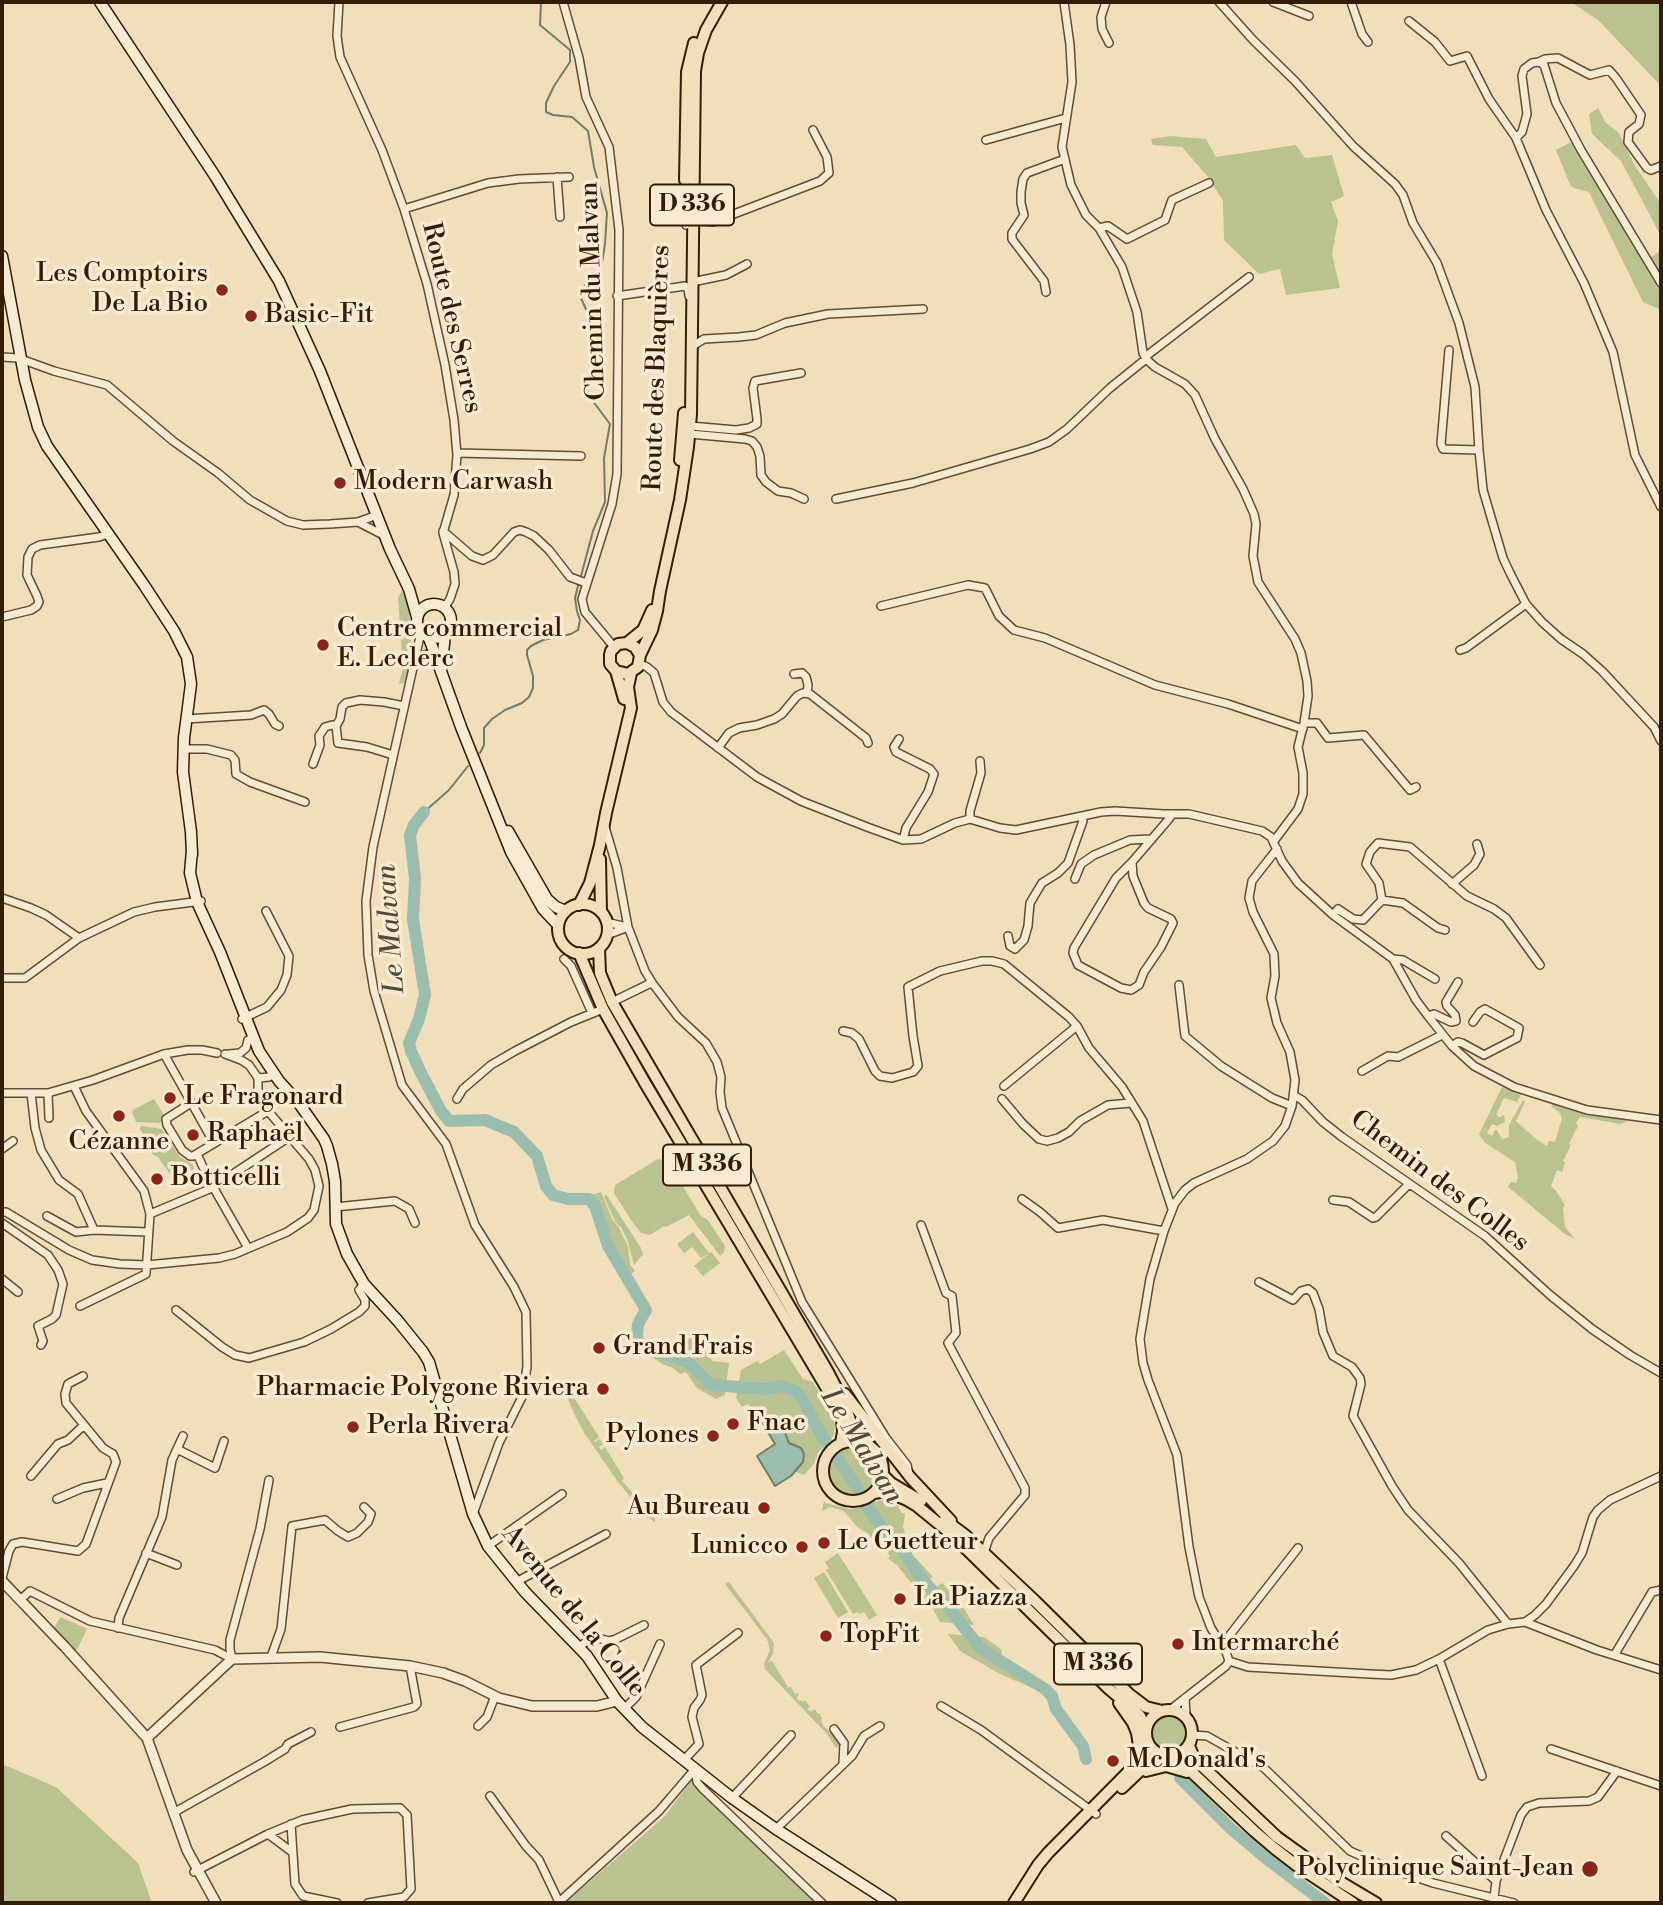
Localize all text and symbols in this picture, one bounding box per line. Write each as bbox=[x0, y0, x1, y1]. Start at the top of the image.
street label: Chemin du Malvan bbox=[575, 181, 613, 401]
road number: D 336 bbox=[650, 184, 734, 226]
street label: Route des Serres bbox=[414, 220, 488, 416]
street label: Route des Blaquières bbox=[638, 244, 678, 492]
place label: Les Comptoirs De La Bio bbox=[36, 259, 208, 320]
marker: Les Comptoirs De La Bio bbox=[214, 282, 230, 298]
place label: Basic-Fit bbox=[265, 300, 374, 332]
marker: Basic-Fit bbox=[243, 308, 259, 324]
place label: Modern Carwash bbox=[354, 467, 553, 499]
marker: Modern Carwash bbox=[332, 475, 348, 491]
place label: Centre commercial E. Leclerc bbox=[337, 614, 562, 676]
marker: Centre commercial E. Leclerc bbox=[315, 637, 331, 653]
water label: Le Malvan bbox=[371, 863, 413, 995]
place label: Le Fragonard bbox=[184, 1082, 343, 1114]
marker: Le Fragonard bbox=[162, 1090, 178, 1106]
street label: Chemin des Colles bbox=[1343, 1105, 1535, 1259]
marker: Cézanne bbox=[111, 1108, 127, 1124]
place label: Raphaël bbox=[207, 1119, 303, 1151]
place label: Cézanne bbox=[69, 1127, 169, 1159]
marker: Raphaël bbox=[185, 1127, 201, 1143]
road number: M 336 bbox=[663, 1144, 751, 1185]
place label: Botticelli bbox=[171, 1163, 281, 1195]
marker: Botticelli bbox=[149, 1171, 165, 1187]
place label: Grand Frais bbox=[613, 1332, 753, 1364]
marker: Grand Frais bbox=[591, 1340, 607, 1356]
place label: Pharmacie Polygone Riviera bbox=[256, 1373, 589, 1405]
marker: Pharmacie Polygone Riviera bbox=[595, 1381, 611, 1397]
water label: Le Malvan bbox=[812, 1383, 910, 1511]
place label: Fnac bbox=[747, 1408, 806, 1440]
place label: Perla Rivera bbox=[367, 1411, 510, 1443]
marker: Fnac bbox=[725, 1416, 741, 1432]
marker: Perla Rivera bbox=[345, 1419, 361, 1435]
place label: Pylones bbox=[606, 1420, 699, 1452]
marker: Pylones bbox=[705, 1428, 721, 1444]
place label: Au Bureau bbox=[627, 1492, 750, 1524]
marker: Au Bureau bbox=[756, 1500, 772, 1516]
street label: Avenue de la Colle bbox=[494, 1520, 652, 1704]
place label: Le Guetteur bbox=[838, 1527, 978, 1559]
place label: Lunicco bbox=[691, 1531, 788, 1563]
marker: Le Guetteur bbox=[816, 1535, 832, 1551]
marker: Lunicco bbox=[794, 1539, 810, 1555]
place label: La Piazza bbox=[914, 1583, 1027, 1615]
marker: La Piazza bbox=[892, 1591, 908, 1607]
place label: TopFit bbox=[840, 1620, 920, 1652]
marker: TopFit bbox=[818, 1628, 834, 1644]
place label: Intermarché bbox=[1192, 1628, 1340, 1660]
marker: Intermarché bbox=[1170, 1636, 1186, 1652]
road number: M 336 bbox=[1054, 1644, 1142, 1684]
place label: McDonald's bbox=[1127, 1745, 1266, 1777]
marker: McDonald's bbox=[1105, 1753, 1121, 1769]
place label: Polyclinique Saint-Jean bbox=[1297, 1853, 1574, 1885]
marker: Polyclinique Saint-Jean bbox=[1580, 1859, 1600, 1879]

